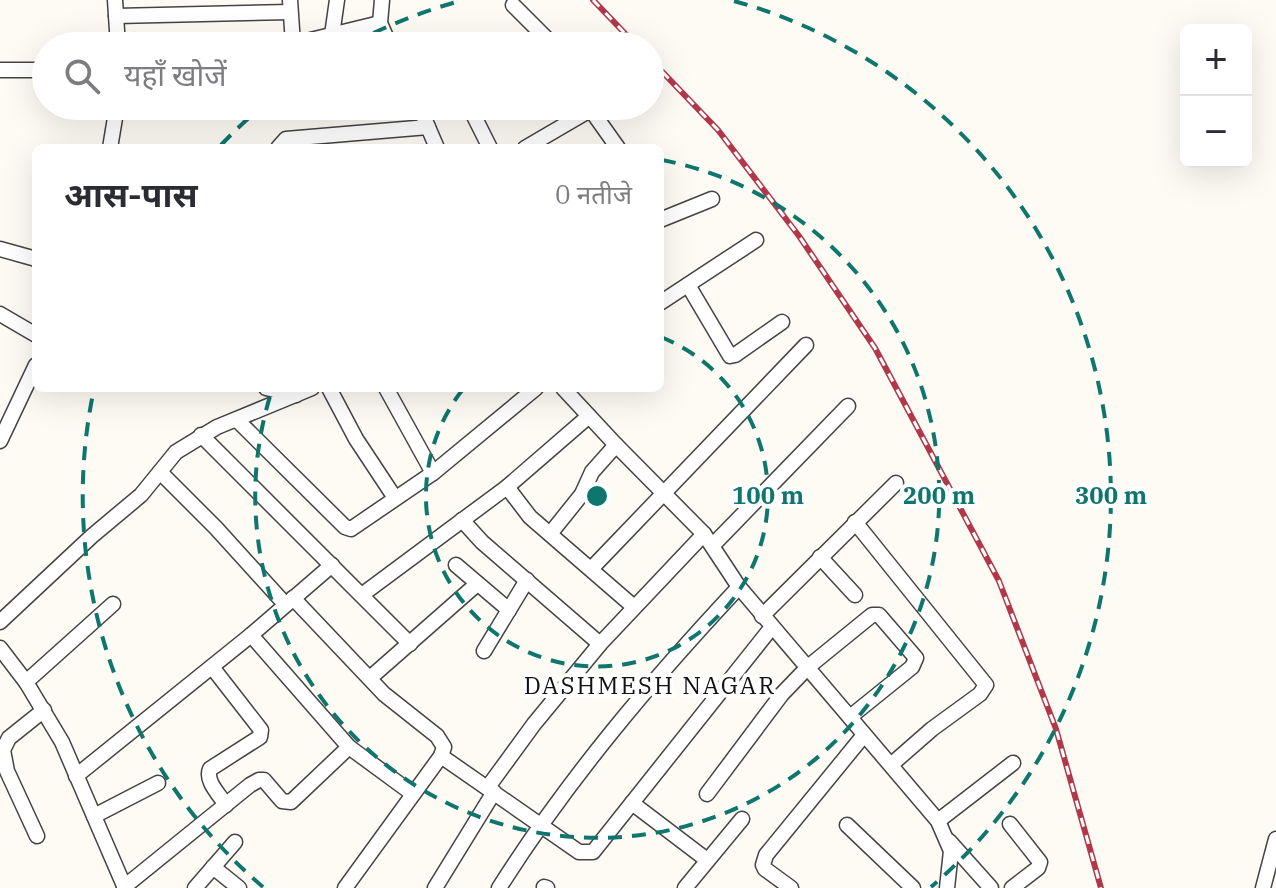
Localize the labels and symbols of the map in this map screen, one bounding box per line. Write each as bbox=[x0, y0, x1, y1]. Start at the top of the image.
text: 100 m bbox=[732, 479, 804, 511]
text: 200 m bbox=[903, 479, 975, 511]
text: 300 m bbox=[1075, 479, 1147, 511]
centre of rings bbox=[583, 482, 611, 510]
district label: DASHMESH NAGAR bbox=[524, 669, 776, 701]

